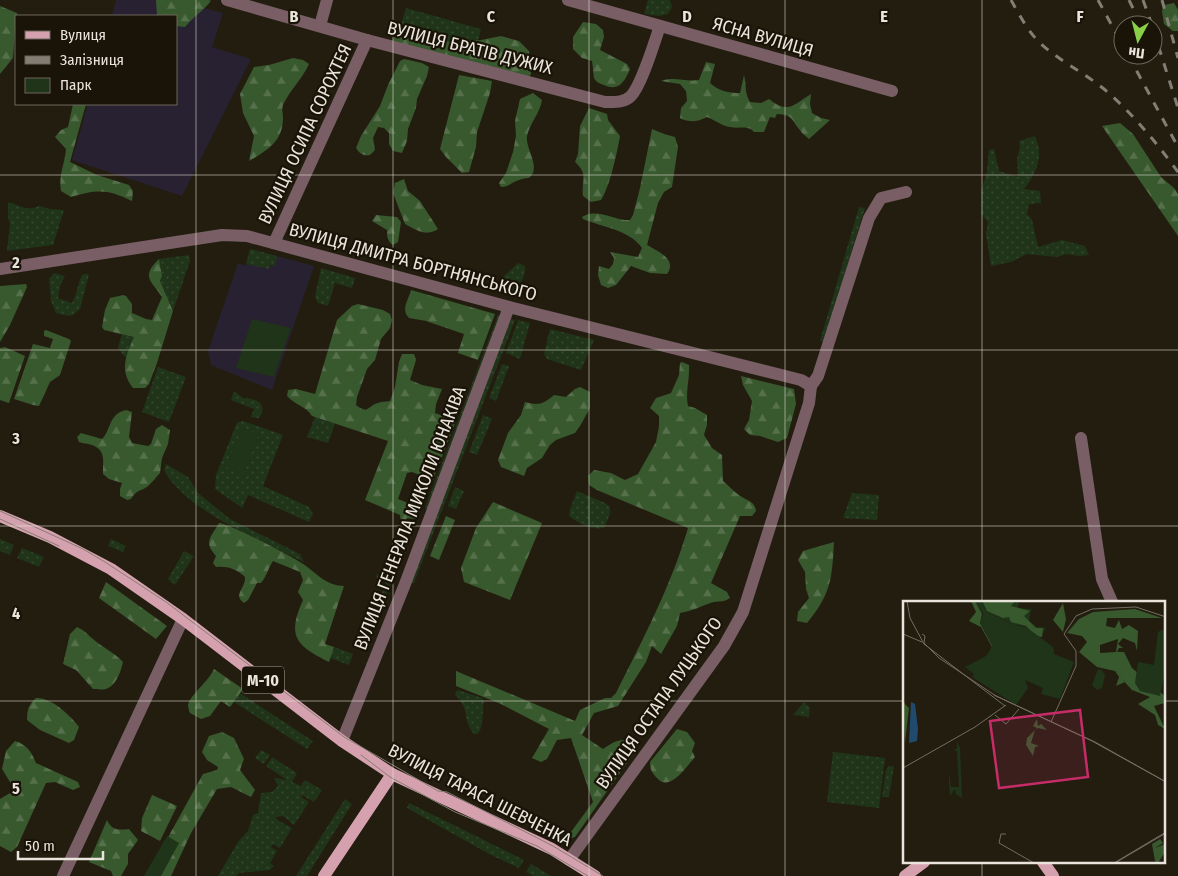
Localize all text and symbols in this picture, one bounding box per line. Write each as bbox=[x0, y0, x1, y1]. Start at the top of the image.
text: B bbox=[290, 7, 299, 26]
text: C bbox=[487, 7, 496, 26]
text: D bbox=[682, 7, 692, 26]
text: E bbox=[880, 7, 888, 26]
text: F bbox=[1076, 7, 1084, 26]
street label: ЯСНА ВУЛИЦЯ bbox=[710, 12, 816, 62]
legend bbox=[15, 15, 178, 105]
north arrow bbox=[1113, 15, 1163, 65]
street label: ВУЛИЦЯ БРАТІВ ДУЖИХ bbox=[385, 17, 555, 79]
text: Вулиця bbox=[60, 26, 106, 44]
street label: ВУЛИЦЯ ОСИПА СОРОХТЕЯ bbox=[254, 40, 356, 228]
text: Пн bbox=[1128, 43, 1145, 62]
text: Залізниця bbox=[60, 51, 124, 69]
text: Парк bbox=[60, 76, 91, 94]
street label: ВУЛИЦЯ ДМИТРА БОРТНЯНСЬКОГО bbox=[287, 218, 539, 306]
text: 2 bbox=[11, 253, 20, 272]
street label: ВУЛИЦЯ ГЕНЕРАЛА МИКОЛИ ЮНАКІВА bbox=[349, 382, 471, 653]
text: 3 bbox=[11, 429, 20, 448]
inset map bbox=[903, 601, 1166, 864]
text: 4 bbox=[12, 604, 20, 623]
street label: ВУЛИЦЯ ОСТАПА ЛУЦЬКОГО bbox=[591, 613, 727, 793]
road number: М-10 bbox=[242, 666, 284, 694]
street label: ВУЛИЦЯ ТАРАСА ШЕВЧЕНКА bbox=[385, 739, 576, 851]
text: 5 bbox=[12, 779, 20, 798]
scale bar bbox=[18, 828, 102, 860]
text: 50 m bbox=[25, 837, 55, 855]

